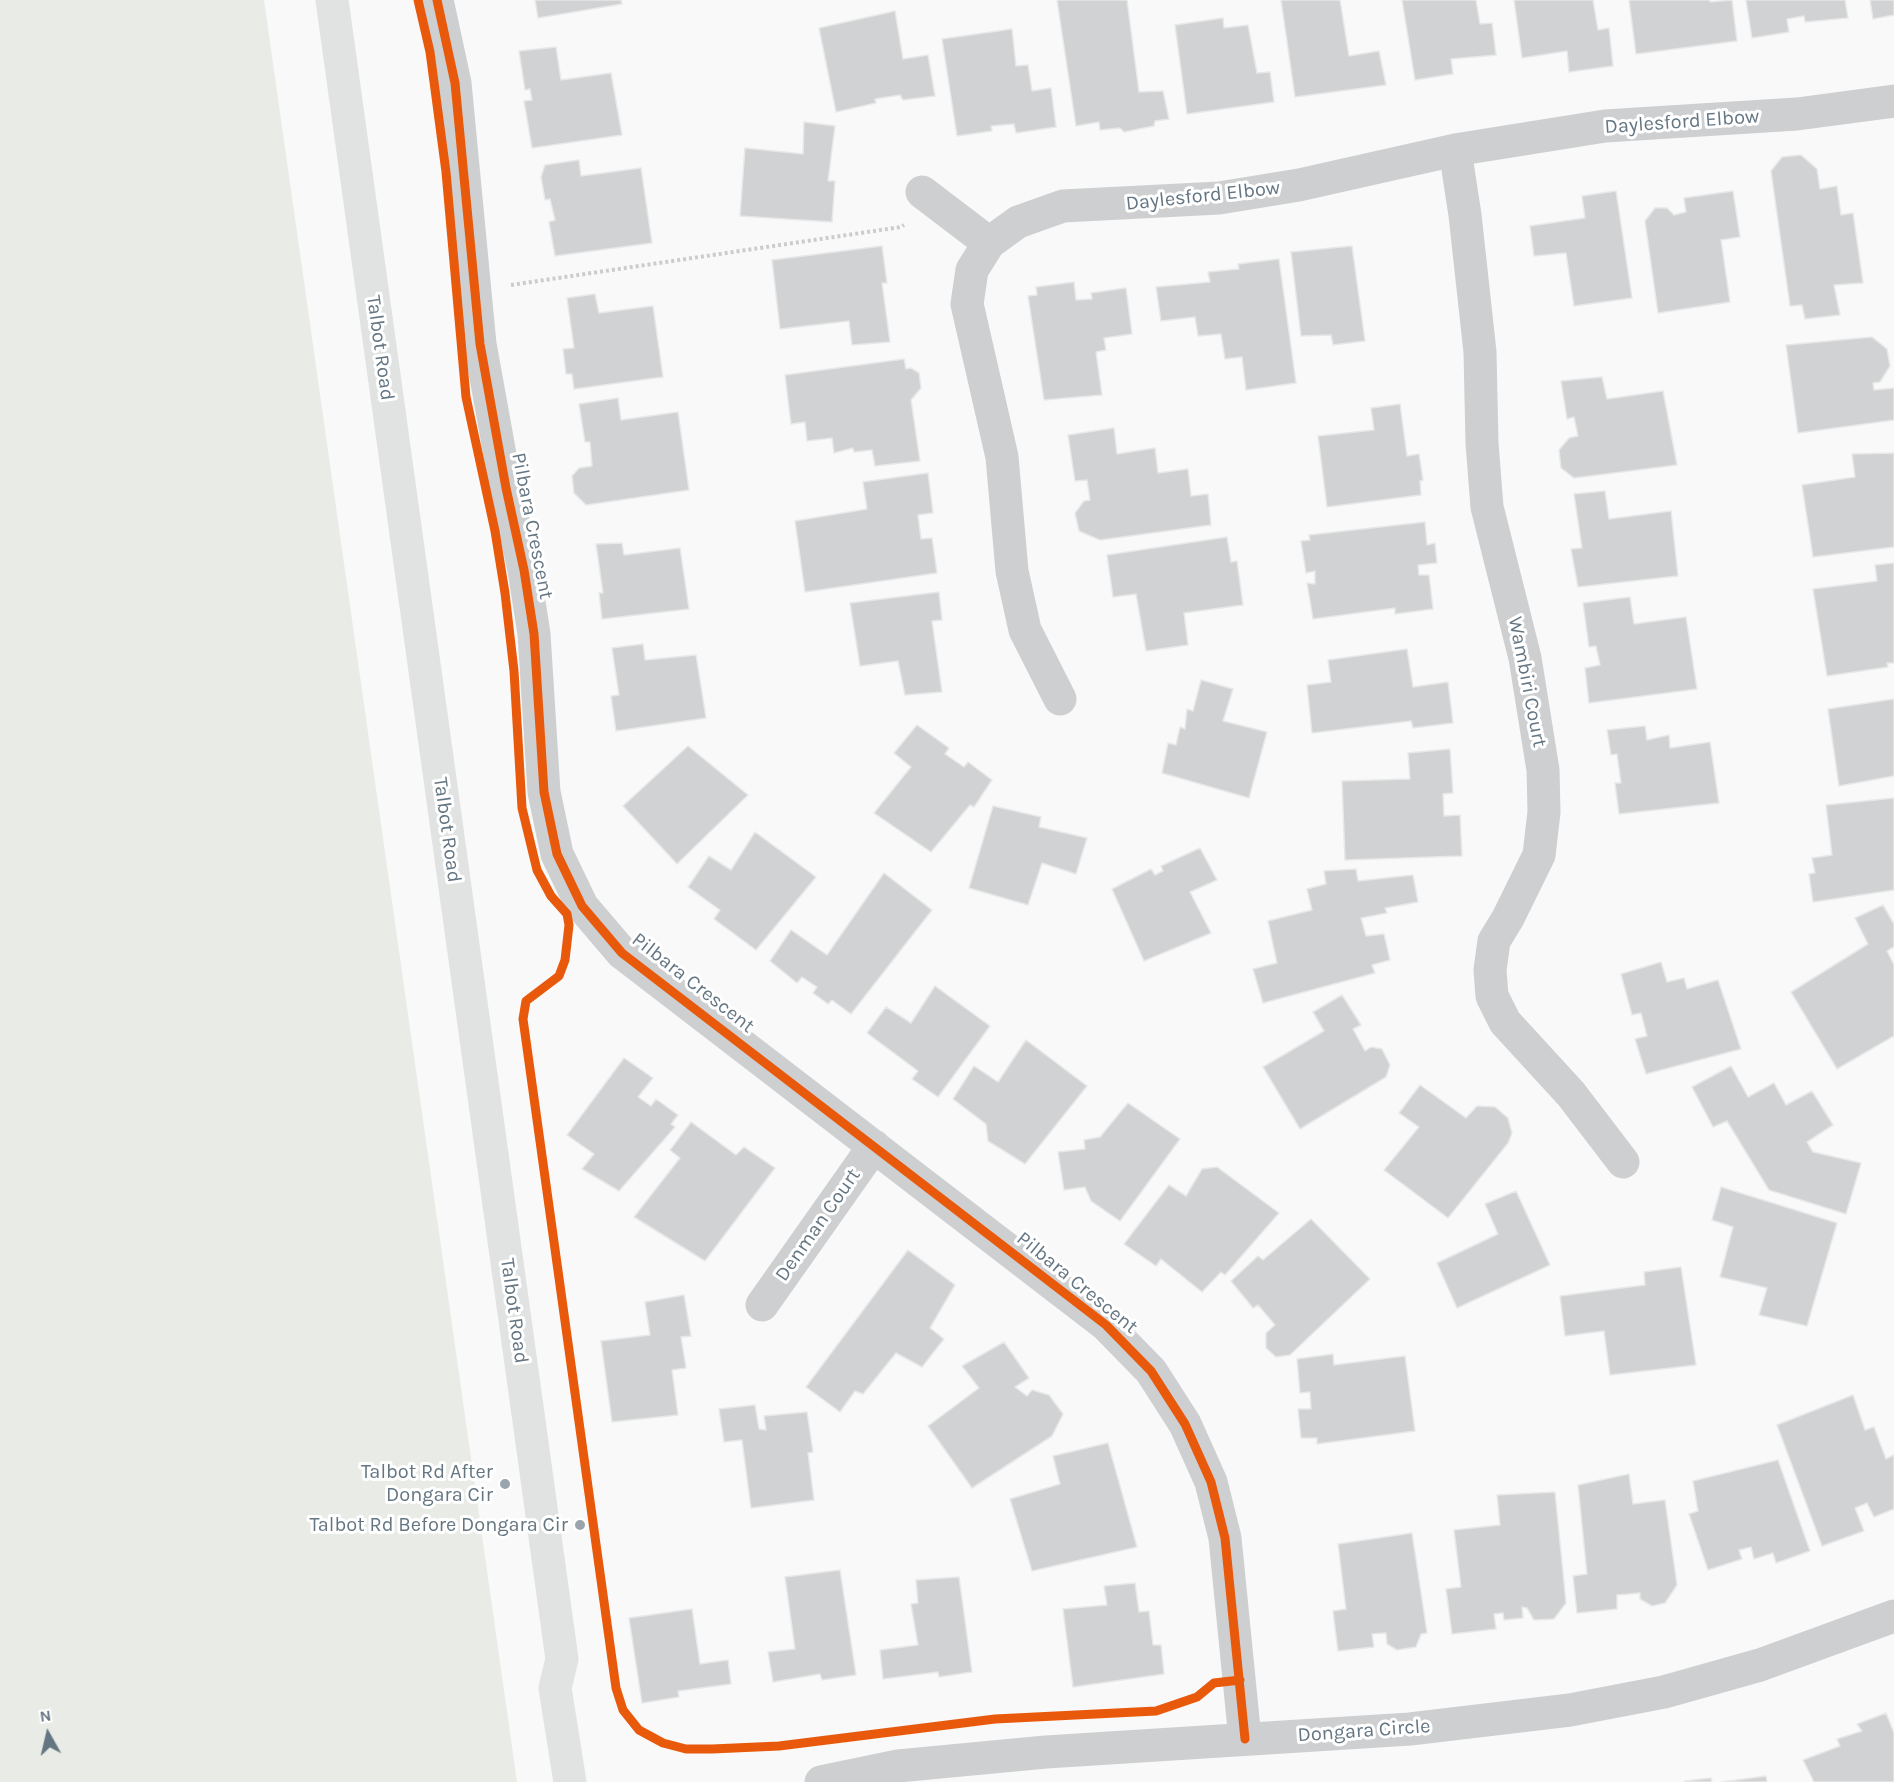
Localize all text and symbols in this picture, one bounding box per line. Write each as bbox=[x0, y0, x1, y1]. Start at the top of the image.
street label: Daylesford Elbow bbox=[1604, 105, 1760, 139]
street label: Daylesford Elbow bbox=[1125, 176, 1281, 216]
street label: Talbot Road bbox=[361, 294, 399, 402]
street label: Pilbara Crescent bbox=[506, 451, 558, 601]
street label: Wambiri Court bbox=[1503, 615, 1551, 749]
street label: Talbot Road bbox=[428, 776, 466, 884]
street label: Pilbara Crescent bbox=[627, 928, 759, 1038]
street label: Denman Court bbox=[770, 1164, 866, 1286]
street label: Pilbara Crescent bbox=[1012, 1227, 1142, 1339]
street label: Talbot Road bbox=[495, 1257, 533, 1365]
place label: Talbot Rd After Dongara Cir bbox=[361, 1460, 493, 1507]
marker: Talbot Rd After Dongara Cir bbox=[498, 1477, 512, 1491]
place label: Talbot Rd Before Dongara Cir bbox=[310, 1513, 568, 1537]
marker: Talbot Rd Before Dongara Cir bbox=[573, 1518, 587, 1532]
north arrow bbox=[18, 1704, 78, 1764]
text: N bbox=[38, 1705, 52, 1726]
street label: Dongara Circle bbox=[1297, 1714, 1431, 1748]

